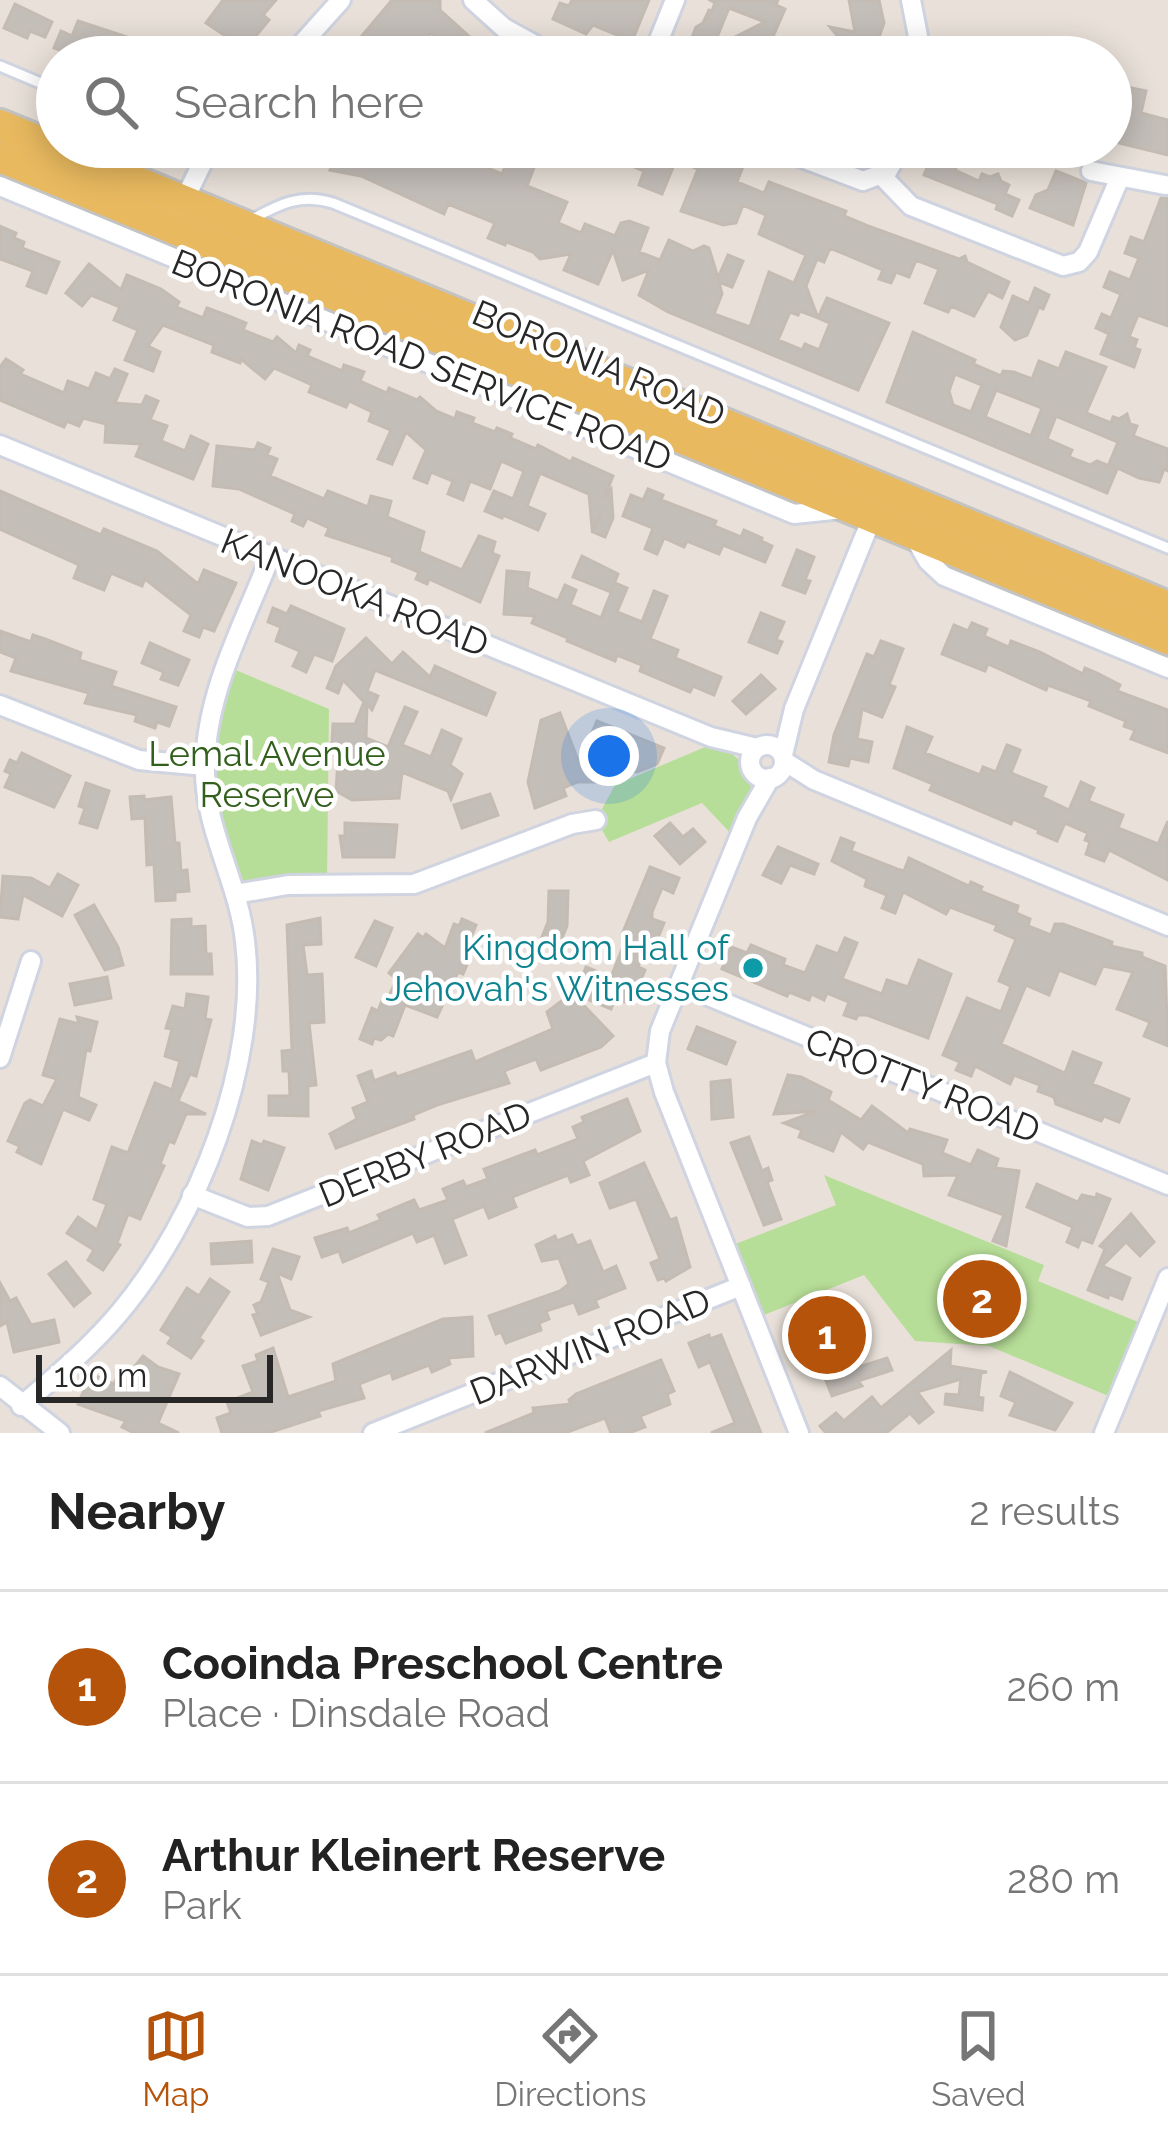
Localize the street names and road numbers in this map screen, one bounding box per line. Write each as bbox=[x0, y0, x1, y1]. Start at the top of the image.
street label: BORONIA ROAD SERVICE ROAD bbox=[165, 240, 679, 480]
street label: BORONIA ROAD bbox=[466, 290, 732, 436]
street label: KANOOKA ROAD bbox=[215, 519, 495, 665]
street label: CROTTY ROAD bbox=[800, 1019, 1046, 1151]
street label: DERBY ROAD bbox=[313, 1092, 537, 1216]
street label: DARWIN ROAD bbox=[464, 1279, 716, 1413]

